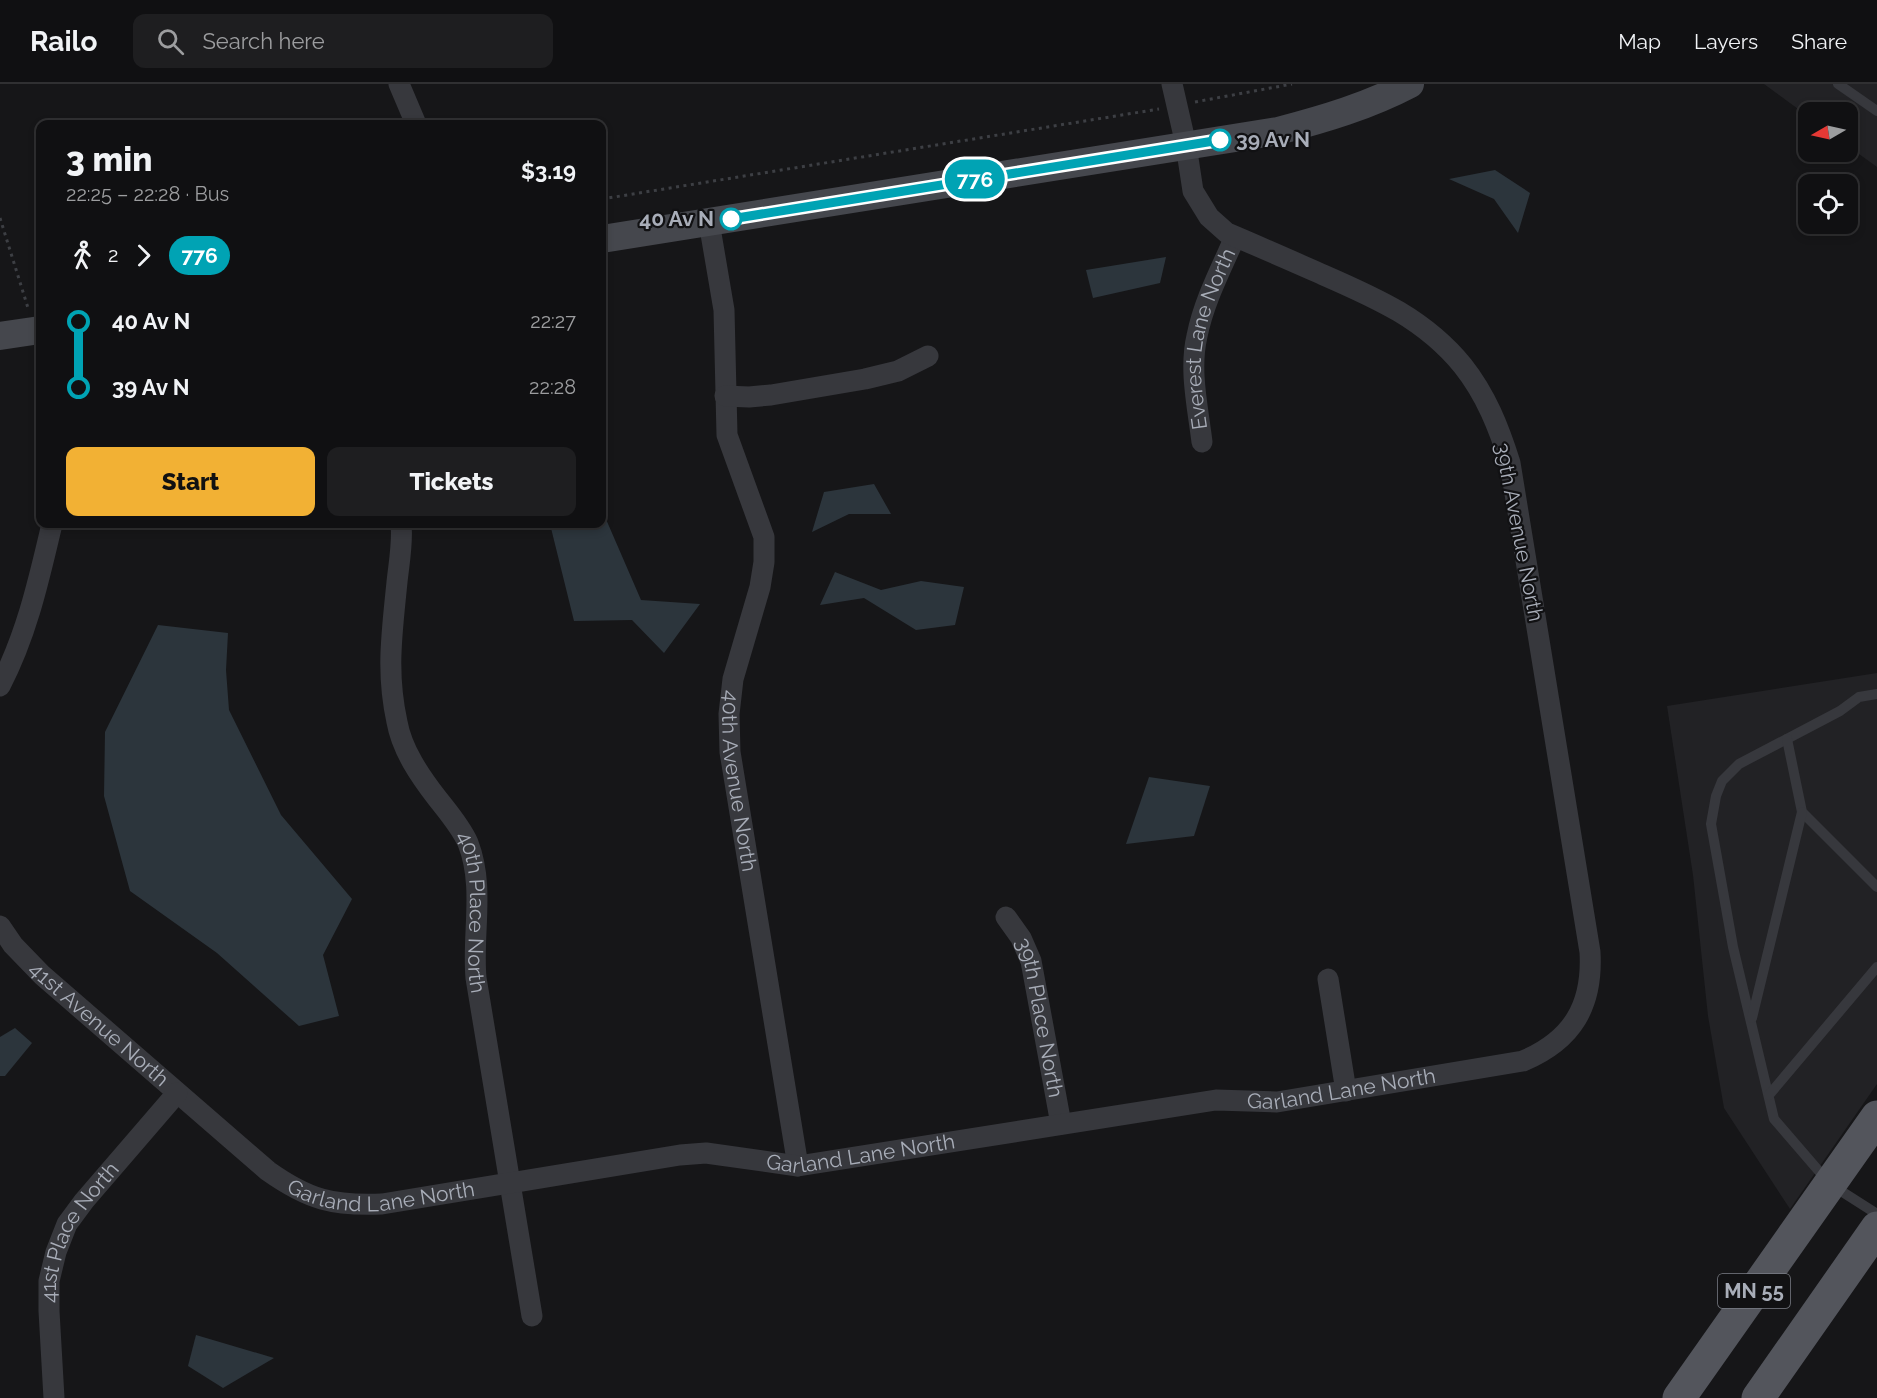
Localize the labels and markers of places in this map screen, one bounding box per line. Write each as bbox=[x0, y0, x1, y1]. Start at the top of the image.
place label: 39 Av N bbox=[1236, 127, 1310, 152]
marker: 39 Av N bbox=[1209, 129, 1231, 151]
place label: 40 Av N bbox=[639, 206, 714, 231]
marker: 40 Av N bbox=[720, 208, 742, 230]

